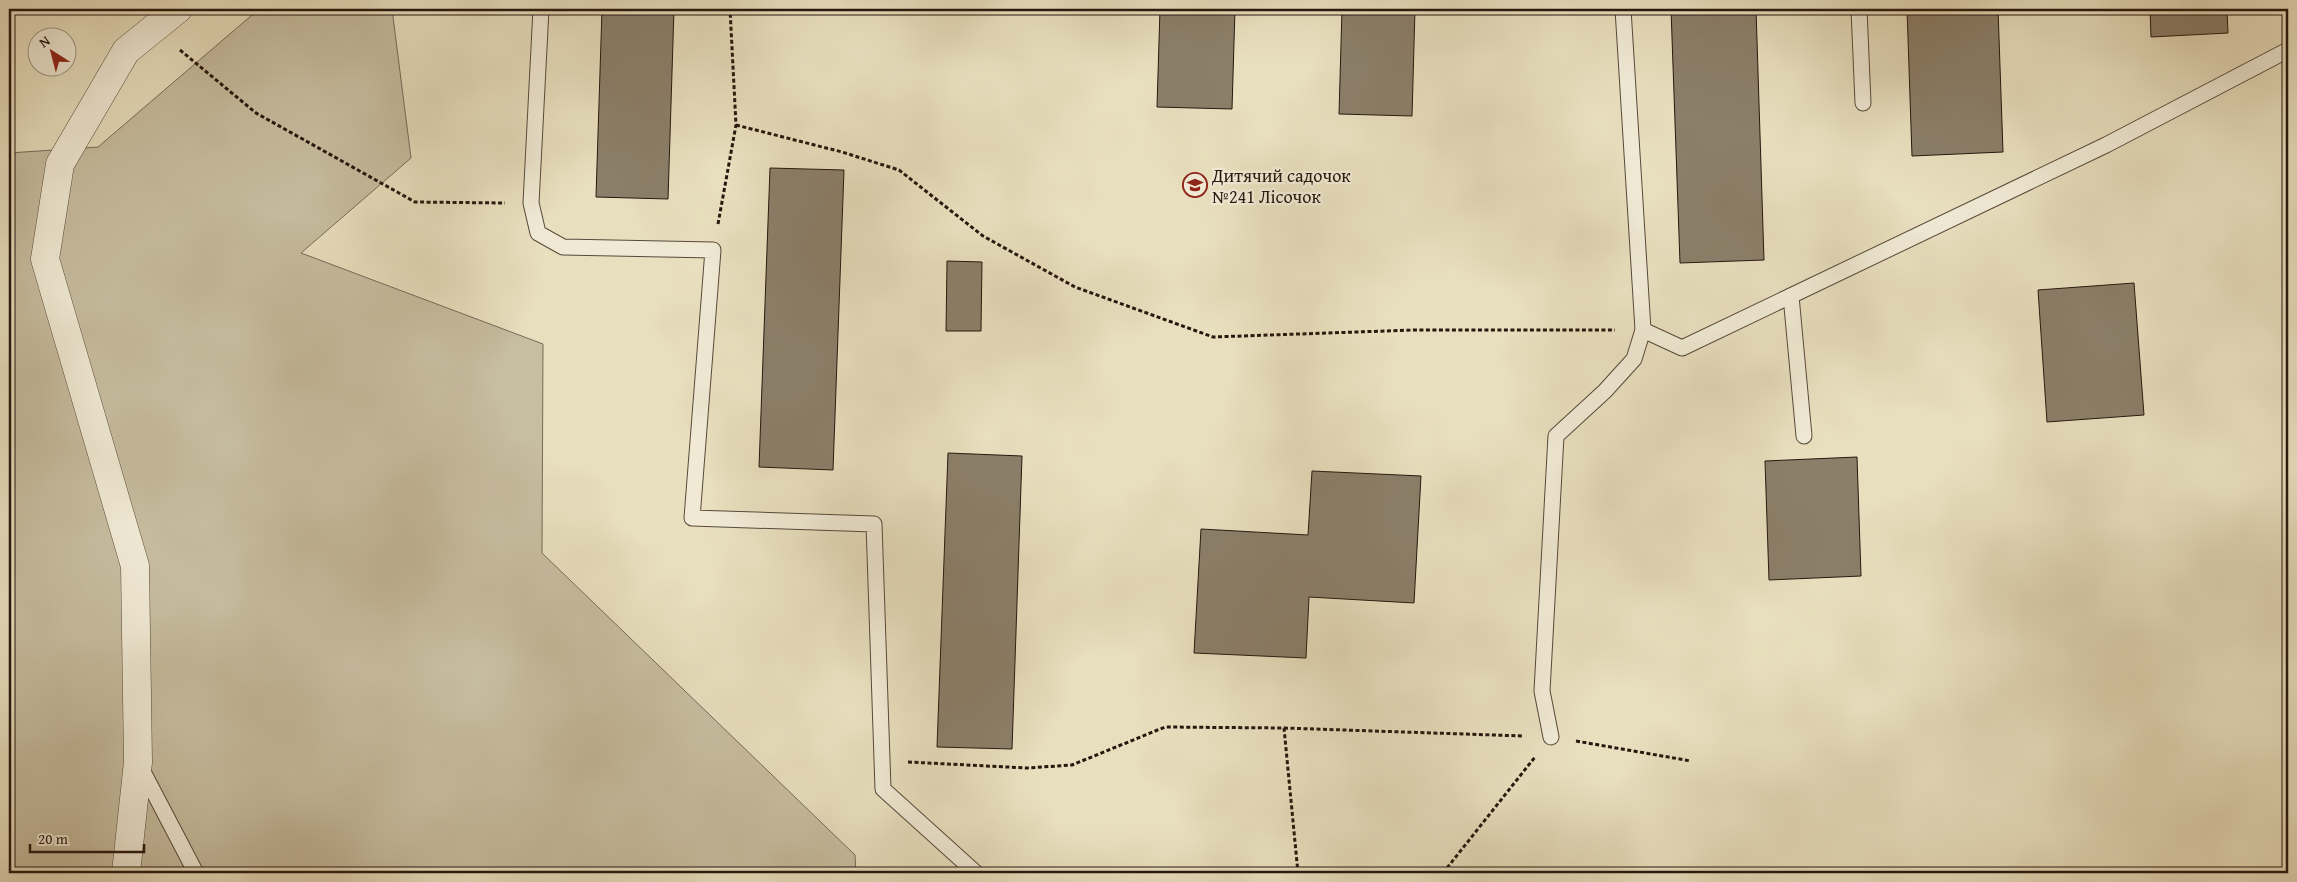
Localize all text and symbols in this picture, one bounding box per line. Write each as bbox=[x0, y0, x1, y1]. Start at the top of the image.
north arrow bbox=[28, 28, 78, 78]
text: N bbox=[35, 30, 55, 52]
place label: Дитячий садочок №241 Лісочок bbox=[1211, 162, 1351, 210]
school or university icon: Дитячий садочок №241 Лісочок bbox=[1182, 172, 1208, 198]
scale bar bbox=[30, 822, 144, 854]
text: 20 m bbox=[38, 828, 69, 849]

